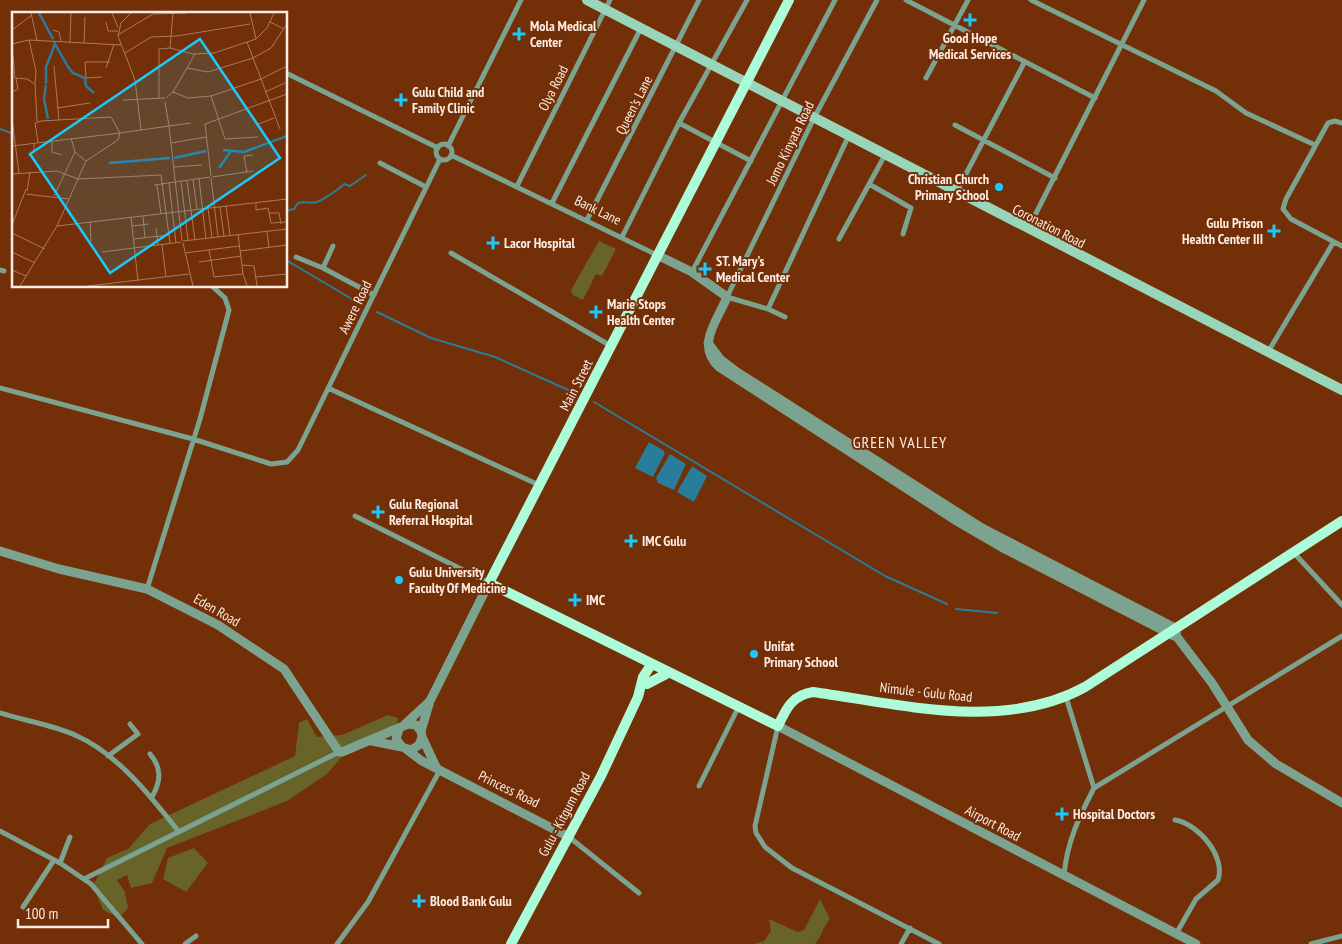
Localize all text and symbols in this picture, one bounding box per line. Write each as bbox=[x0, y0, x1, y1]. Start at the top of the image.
inset map bbox=[12, 12, 288, 288]
marker: Good Hope Medical Services bbox=[963, 13, 977, 27]
place label: Mola Medical Center bbox=[530, 17, 597, 51]
marker: Mola Medical Center bbox=[512, 27, 526, 41]
place label: Good Hope Medical Services bbox=[929, 29, 1011, 63]
street label: Olya Road bbox=[534, 62, 572, 114]
street label: Queen's Lane bbox=[611, 72, 657, 138]
place label: Gulu Child and Family Clinic bbox=[412, 83, 484, 117]
marker: Gulu Child and Family Clinic bbox=[394, 93, 408, 107]
street label: Jomo Kinyata Road bbox=[762, 98, 818, 189]
place label: Christian Church Primary School bbox=[908, 170, 990, 204]
marker: Christian Church Primary School bbox=[993, 181, 1005, 193]
street label: Bank Lane bbox=[572, 191, 624, 229]
street label: Coronation Road bbox=[1009, 200, 1089, 252]
place label: Gulu Prison Health Center III bbox=[1182, 214, 1263, 248]
marker: Gulu Prison Health Center III bbox=[1267, 224, 1281, 238]
place label: Lacor Hospital bbox=[504, 234, 575, 252]
marker: Lacor Hospital bbox=[486, 236, 500, 250]
place label: ST. Mary's Medical Center bbox=[716, 252, 791, 286]
marker: ST. Mary's Medical Center bbox=[698, 262, 712, 276]
street label: Awere Road bbox=[334, 278, 376, 336]
place label: Marie Stops Health Center bbox=[607, 295, 676, 329]
marker: Marie Stops Health Center bbox=[589, 305, 603, 319]
street label: Main Street bbox=[555, 356, 597, 414]
district label: GREEN VALLEY bbox=[853, 432, 947, 452]
place label: Gulu Regional Referral Hospital bbox=[389, 495, 473, 529]
marker: Gulu Regional Referral Hospital bbox=[371, 505, 385, 519]
place label: IMC Gulu bbox=[642, 532, 686, 550]
marker: IMC Gulu bbox=[624, 534, 638, 548]
place label: Gulu University Faculty Of Medicine bbox=[409, 563, 506, 597]
marker: Gulu University Faculty Of Medicine bbox=[393, 574, 405, 586]
street label: Eden Road bbox=[190, 589, 244, 631]
place label: IMC bbox=[586, 591, 606, 609]
marker: IMC bbox=[568, 593, 582, 607]
place label: Unifat Primary School bbox=[764, 637, 839, 671]
marker: Unifat Primary School bbox=[748, 648, 760, 660]
street label: Nimule - Gulu Road bbox=[879, 678, 973, 706]
street label: Princess Road bbox=[475, 766, 543, 812]
street label: Gulu - Kitgum Road bbox=[534, 769, 594, 859]
street label: Airport Road bbox=[962, 801, 1024, 845]
place label: Hospital Doctors bbox=[1073, 805, 1155, 823]
marker: Hospital Doctors bbox=[1055, 807, 1069, 821]
place label: Blood Bank Gulu bbox=[430, 892, 512, 910]
marker: Blood Bank Gulu bbox=[412, 894, 426, 908]
scale bar bbox=[18, 896, 108, 928]
text: 100 m bbox=[25, 904, 58, 923]

